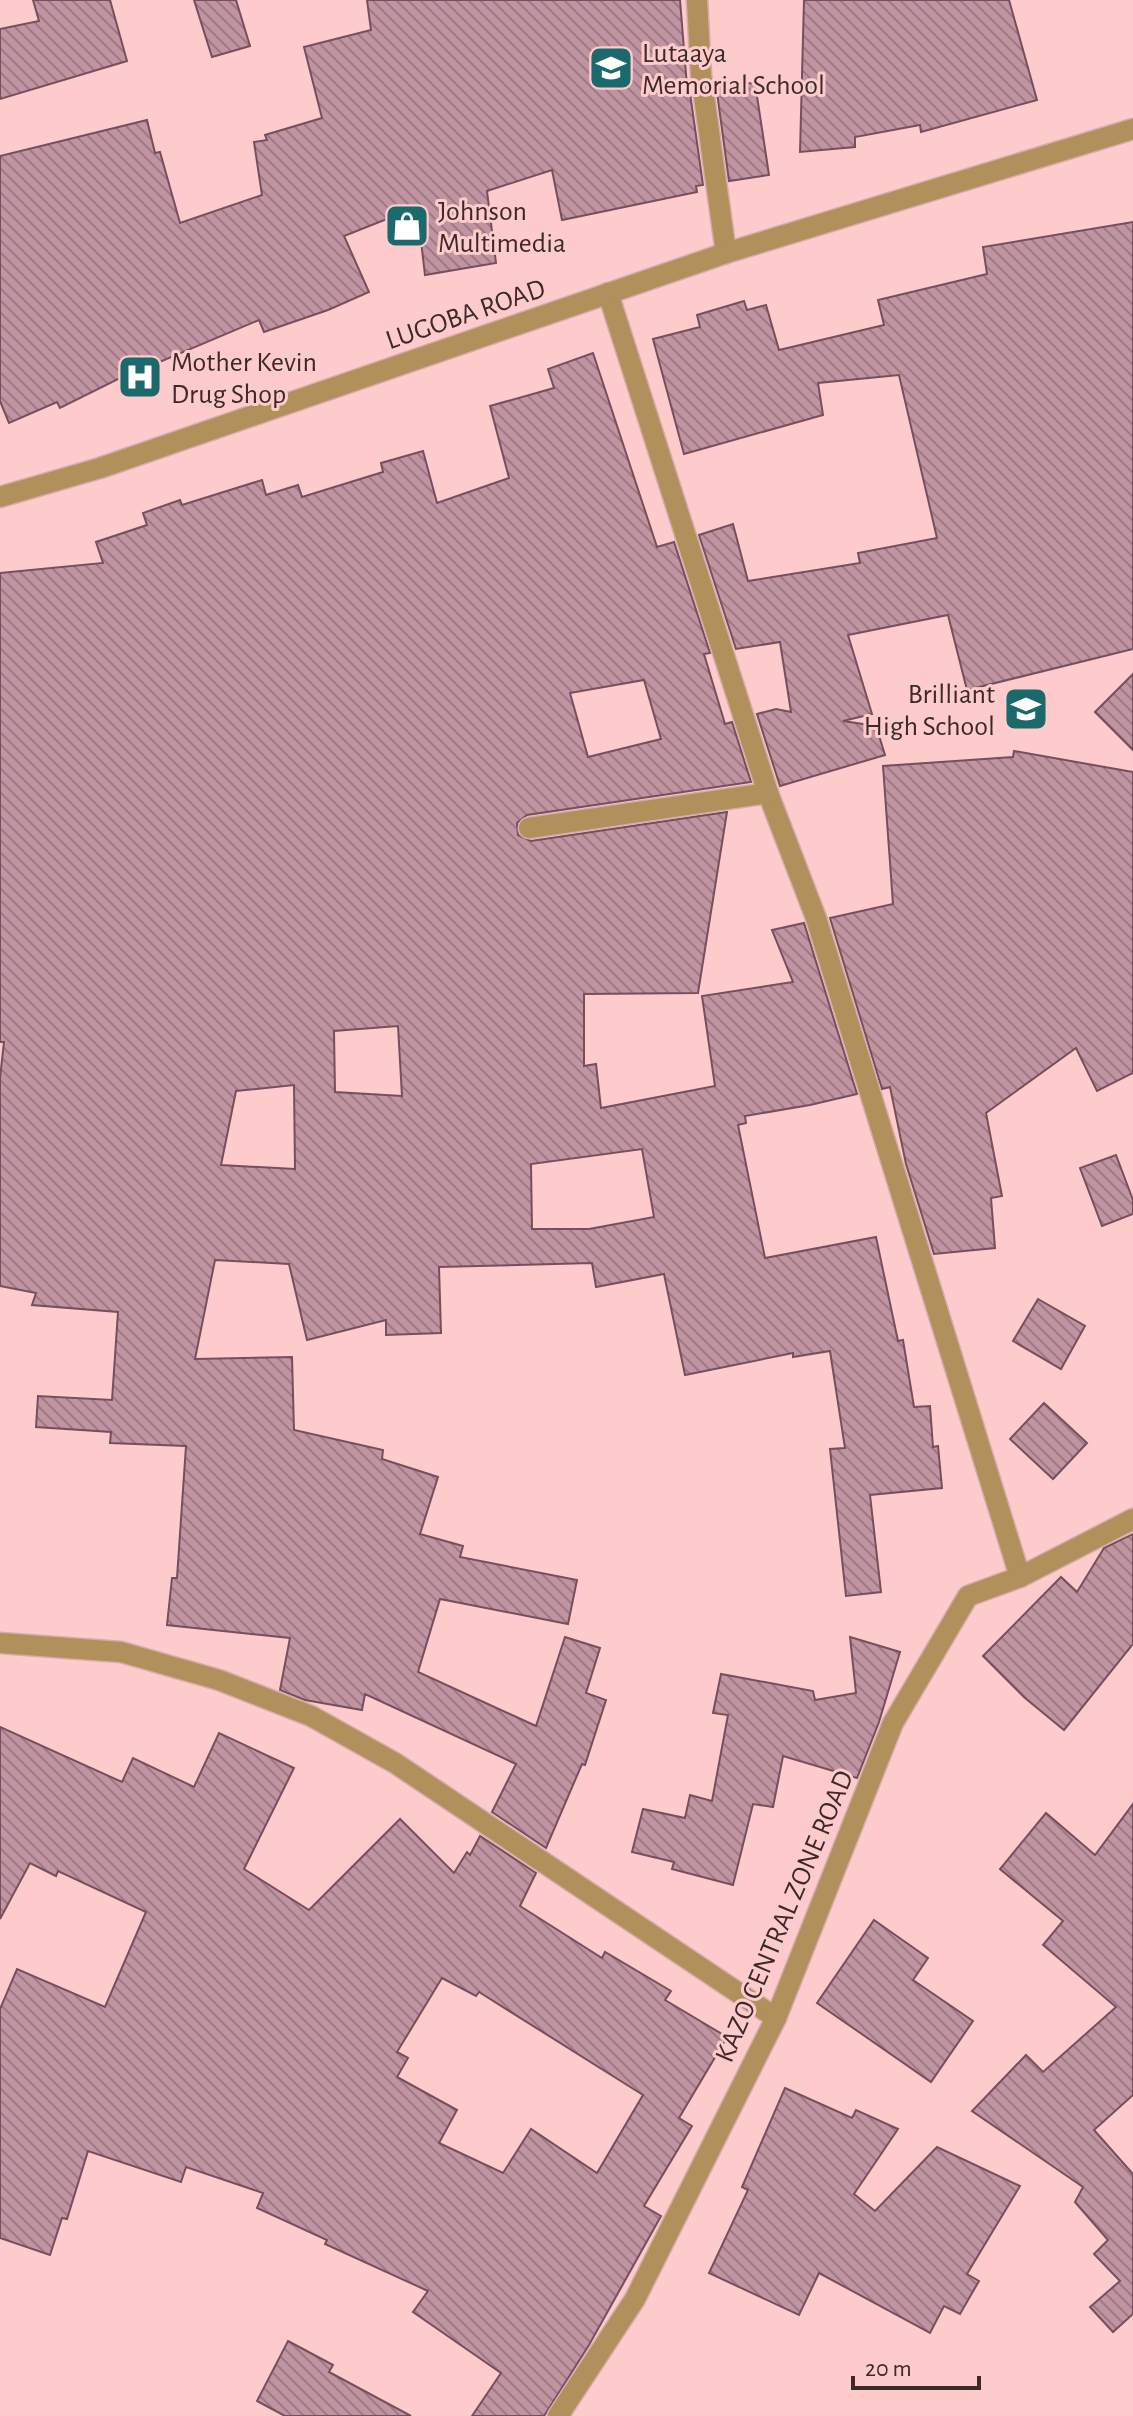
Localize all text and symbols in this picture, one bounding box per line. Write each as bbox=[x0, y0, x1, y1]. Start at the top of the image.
place label: Lutaaya Memorial School bbox=[642, 40, 825, 100]
school or university icon: Lutaaya Memorial School bbox=[587, 44, 635, 92]
place label: Johnson Multimedia bbox=[438, 198, 566, 258]
shop icon: Johnson Multimedia bbox=[383, 202, 431, 250]
street label: LUGOBA ROAD bbox=[382, 275, 549, 355]
place label: Mother Kevin Drug Shop bbox=[171, 349, 317, 409]
hospital icon: Mother Kevin Drug Shop bbox=[116, 353, 164, 401]
place label: Brilliant High School bbox=[864, 681, 995, 741]
school or university icon: Brilliant High School bbox=[1002, 685, 1050, 733]
street label: KAZO CENTRAL ZONE ROAD bbox=[711, 1767, 859, 2067]
scale bar bbox=[853, 2340, 979, 2390]
text: 20 m bbox=[865, 2357, 912, 2381]

